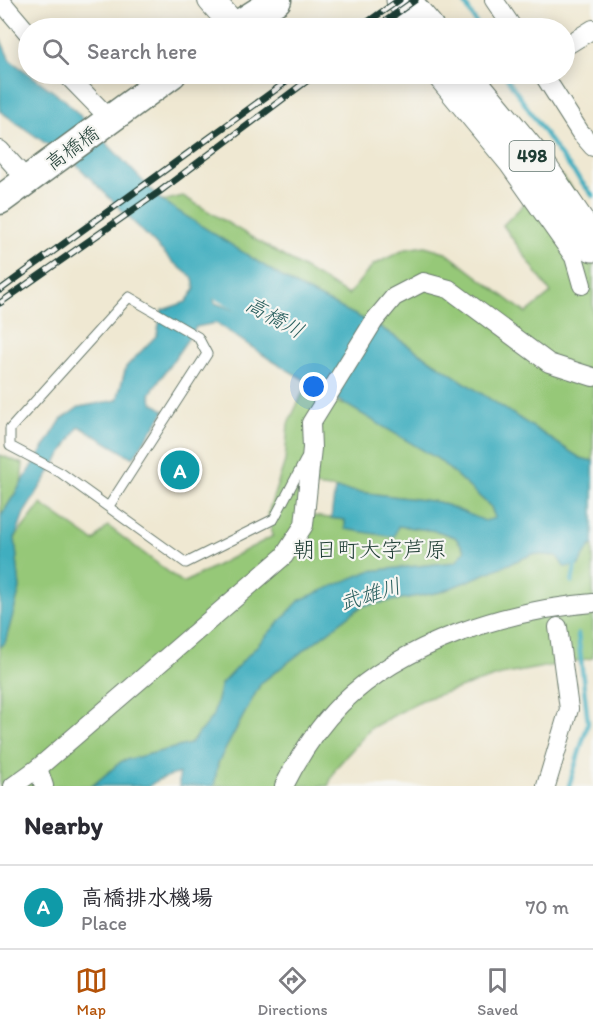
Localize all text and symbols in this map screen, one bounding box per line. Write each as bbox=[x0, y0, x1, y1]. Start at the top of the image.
search box bbox=[18, 18, 575, 84]
icon: search bbox=[39, 35, 72, 68]
text: Search here bbox=[87, 38, 197, 65]
street label: 高橋橋 bbox=[41, 121, 103, 175]
road number: 498 bbox=[510, 141, 554, 171]
water label: 高橋川 bbox=[241, 291, 309, 343]
your location bbox=[299, 372, 328, 401]
pin: A bbox=[160, 448, 200, 492]
district label: 朝日町大字芦原 bbox=[293, 536, 447, 563]
water label: 武雄川 bbox=[336, 573, 404, 615]
text: Nearby bbox=[24, 809, 103, 841]
text: 高橋排水機場 bbox=[81, 884, 213, 911]
text: A bbox=[37, 895, 50, 919]
text: 70 m bbox=[525, 895, 569, 919]
text: Place bbox=[81, 911, 127, 935]
tab: Map bbox=[75, 964, 108, 1019]
tab: Directions bbox=[257, 964, 328, 1019]
tab: Saved bbox=[477, 964, 518, 1019]

